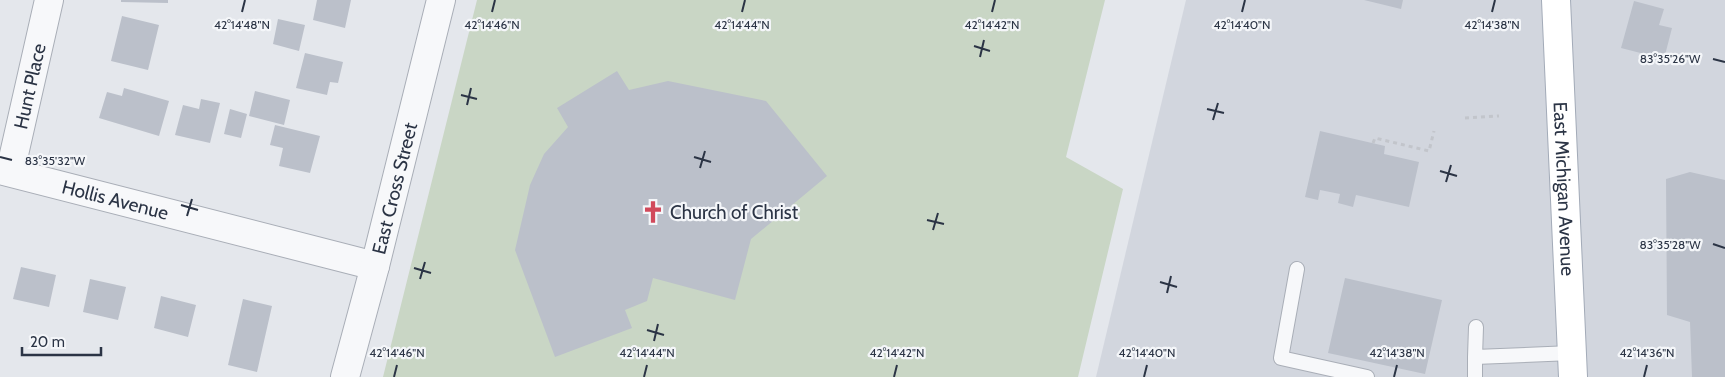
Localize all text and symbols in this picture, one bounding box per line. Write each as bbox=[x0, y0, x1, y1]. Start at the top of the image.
text: 42°14'48"N bbox=[214, 17, 270, 32]
text: 42°14'46"N bbox=[464, 17, 520, 32]
text: 42°14'44"N bbox=[714, 17, 770, 32]
text: 42°14'42"N bbox=[965, 17, 1019, 32]
text: 42°14'40"N bbox=[1214, 17, 1270, 32]
text: 42°14'38"N bbox=[1464, 17, 1520, 32]
street label: Hunt Place bbox=[9, 41, 50, 131]
text: 83°35'26"W bbox=[1640, 51, 1701, 66]
street label: East Michigan Avenue bbox=[1549, 101, 1580, 277]
street label: East Cross Street bbox=[367, 120, 422, 257]
text: 83°35'32"W bbox=[25, 153, 86, 168]
street label: Hollis Avenue bbox=[60, 175, 171, 224]
church icon: Church of Christ bbox=[640, 199, 666, 225]
place label: Church of Christ bbox=[670, 201, 799, 224]
text: 83°35'28"W bbox=[1639, 237, 1701, 252]
scale bar bbox=[22, 324, 101, 356]
text: 20 m bbox=[30, 333, 65, 351]
text: 42°14'46"N bbox=[369, 345, 425, 360]
text: 42°14'44"N bbox=[619, 345, 675, 360]
text: 42°14'42"N bbox=[870, 345, 924, 360]
text: 42°14'40"N bbox=[1119, 345, 1175, 360]
text: 42°14'38"N bbox=[1369, 345, 1425, 360]
text: 42°14'36"N bbox=[1619, 345, 1675, 360]

